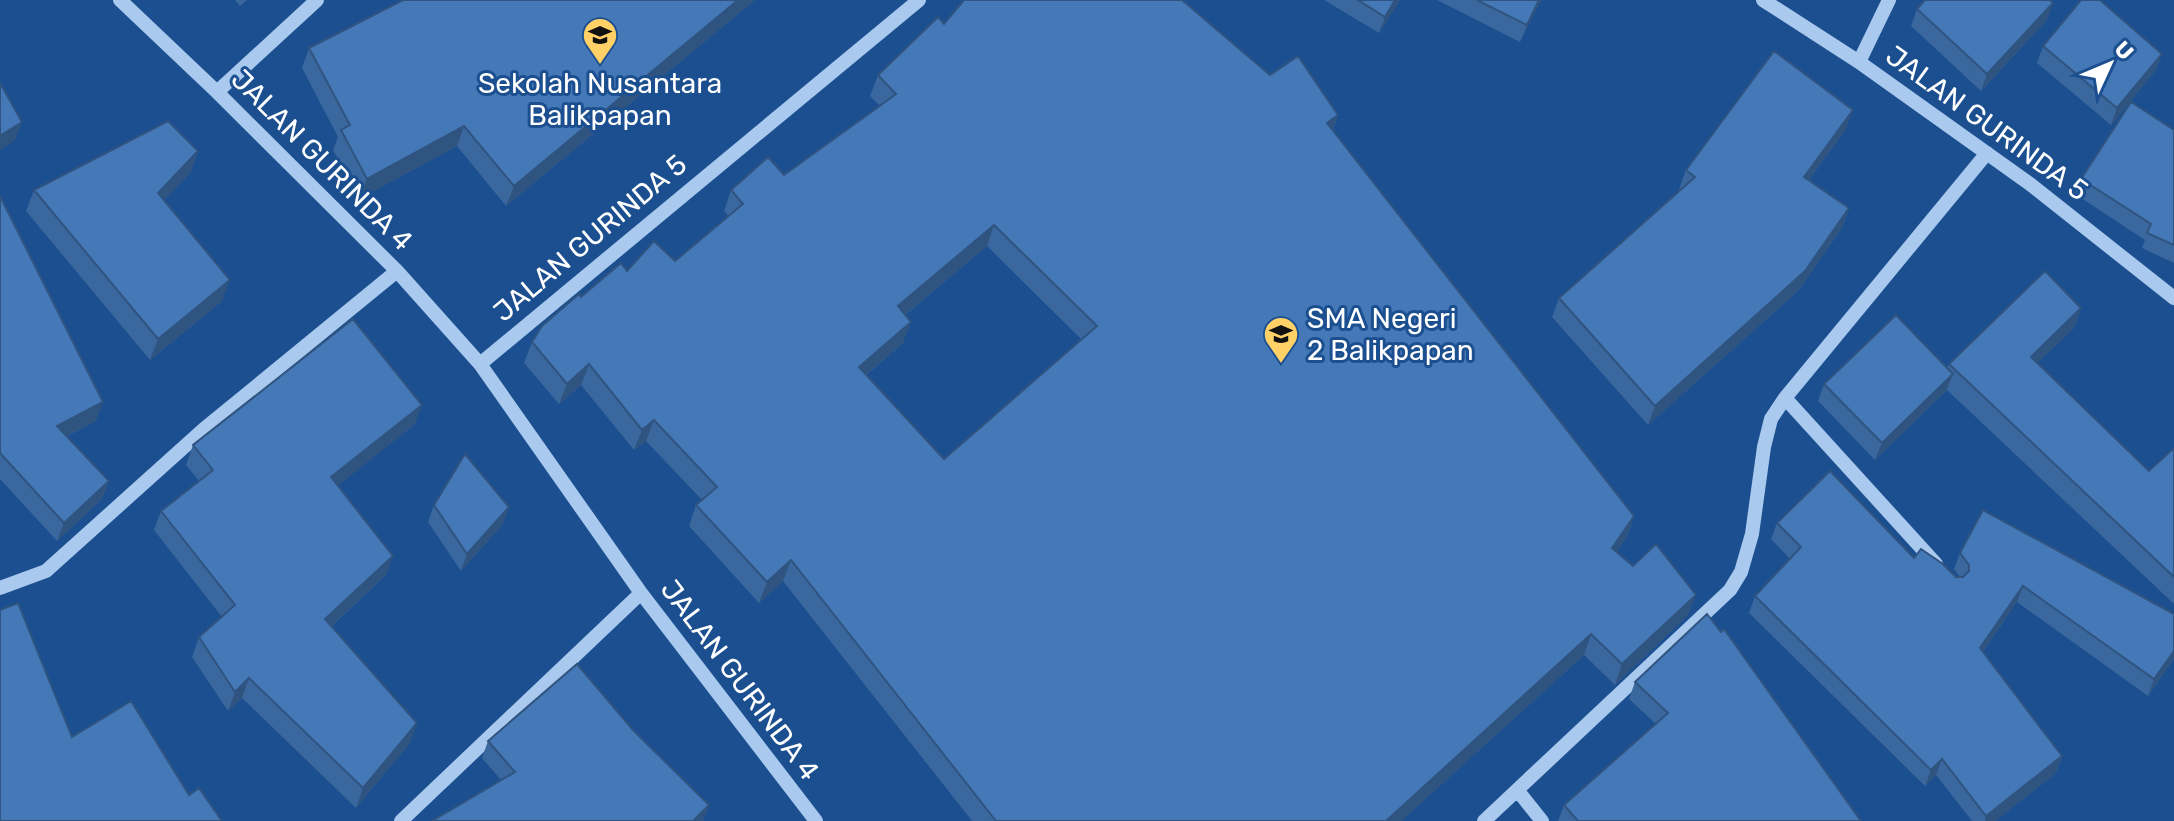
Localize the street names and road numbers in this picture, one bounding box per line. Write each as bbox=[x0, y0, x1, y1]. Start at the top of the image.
street label: JALAN GURINDA 5 bbox=[1880, 39, 2094, 207]
street label: JALAN GURINDA 4 bbox=[225, 63, 419, 257]
street label: JALAN GURINDA 5 bbox=[487, 148, 693, 328]
street label: JALAN GURINDA 4 bbox=[654, 573, 826, 787]

